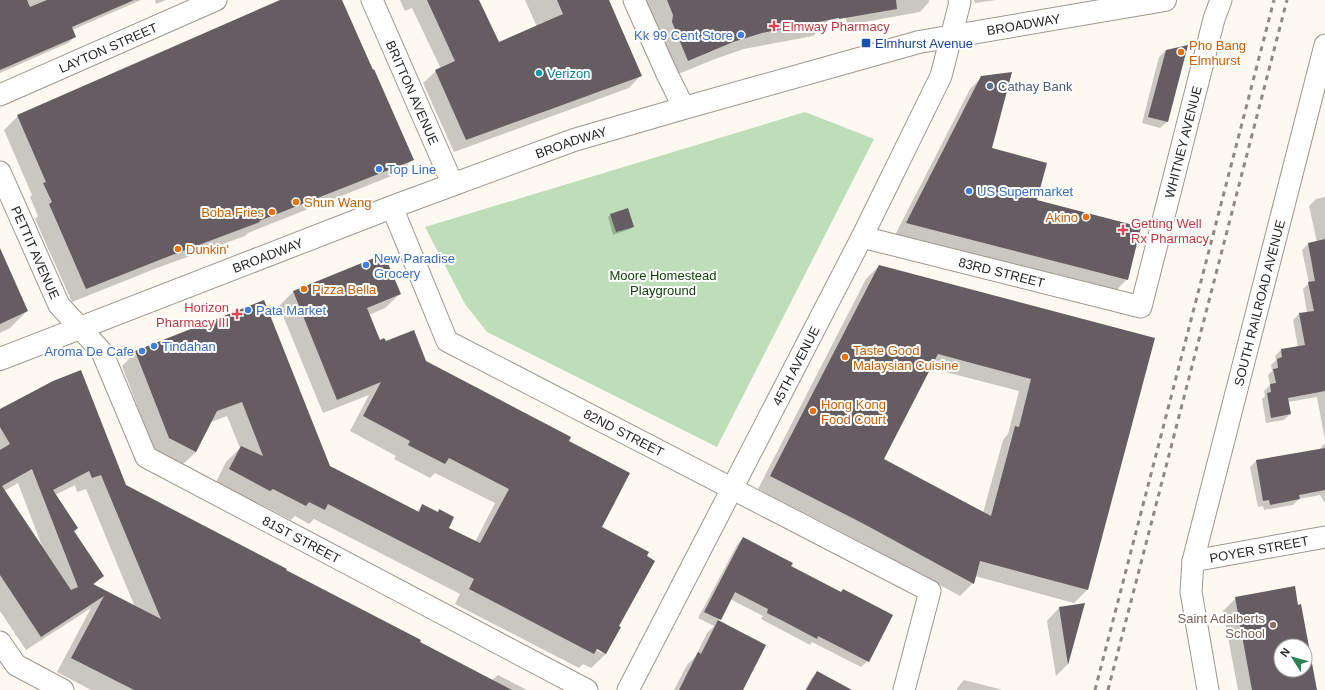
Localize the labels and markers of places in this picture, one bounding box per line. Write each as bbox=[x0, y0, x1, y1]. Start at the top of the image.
place label: Elmway Pharmacy bbox=[782, 19, 890, 34]
marker: Elmway Pharmacy bbox=[769, 21, 779, 31]
place label: Kk 99 Cent Store bbox=[634, 28, 733, 43]
marker: Kk 99 Cent Store bbox=[736, 30, 746, 40]
place label: Elmhurst Avenue bbox=[875, 36, 973, 51]
marker: Elmhurst Avenue bbox=[860, 37, 872, 49]
place label: Pho Bang Elmhurst bbox=[1189, 38, 1246, 68]
marker: Pho Bang Elmhurst bbox=[1176, 47, 1186, 57]
place label: Verizon bbox=[547, 66, 590, 81]
marker: Verizon bbox=[534, 68, 544, 78]
place label: Cathay Bank bbox=[998, 79, 1073, 94]
marker: Cathay Bank bbox=[985, 81, 995, 91]
place label: Top Line bbox=[387, 162, 436, 177]
marker: Top Line bbox=[374, 164, 384, 174]
place label: US Supermarket bbox=[977, 184, 1073, 199]
marker: US Supermarket bbox=[964, 186, 974, 196]
place label: Shun Wang bbox=[304, 195, 371, 210]
marker: Shun Wang bbox=[291, 197, 301, 207]
place label: Boba Fries bbox=[201, 205, 264, 220]
marker: Boba Fries bbox=[267, 207, 277, 217]
place label: Akino bbox=[1045, 210, 1078, 225]
marker: Akino bbox=[1081, 212, 1091, 222]
place label: Getting Well Rx Pharmacy bbox=[1131, 216, 1210, 246]
marker: Getting Well Rx Pharmacy bbox=[1118, 225, 1128, 235]
place label: Dunkin' bbox=[186, 242, 229, 257]
marker: Dunkin' bbox=[173, 244, 183, 254]
place label: New Paradise Grocery bbox=[374, 251, 455, 281]
marker: New Paradise Grocery bbox=[361, 260, 371, 270]
place label: Pizza Bella bbox=[312, 282, 377, 297]
marker: Pizza Bella bbox=[299, 284, 309, 294]
place label: Horizon Pharmacy III bbox=[156, 300, 229, 330]
place label: Pata Market bbox=[256, 303, 326, 318]
marker: Pata Market bbox=[243, 305, 253, 315]
marker: Horizon Pharmacy III bbox=[232, 309, 242, 319]
place label: Tindahan bbox=[162, 339, 216, 354]
marker: Tindahan bbox=[149, 341, 159, 351]
place label: Taste Good Malaysian Cuisine bbox=[853, 343, 959, 373]
place label: Aroma De Cafe bbox=[44, 344, 134, 359]
marker: Aroma De Cafe bbox=[137, 346, 147, 356]
marker: Taste Good Malaysian Cuisine bbox=[840, 352, 850, 362]
place label: Hong Kong Food Court bbox=[821, 397, 886, 427]
marker: Hong Kong Food Court bbox=[808, 406, 818, 416]
place label: Saint Adalberts School bbox=[1178, 611, 1265, 641]
marker: Saint Adalberts School bbox=[1268, 620, 1278, 630]

